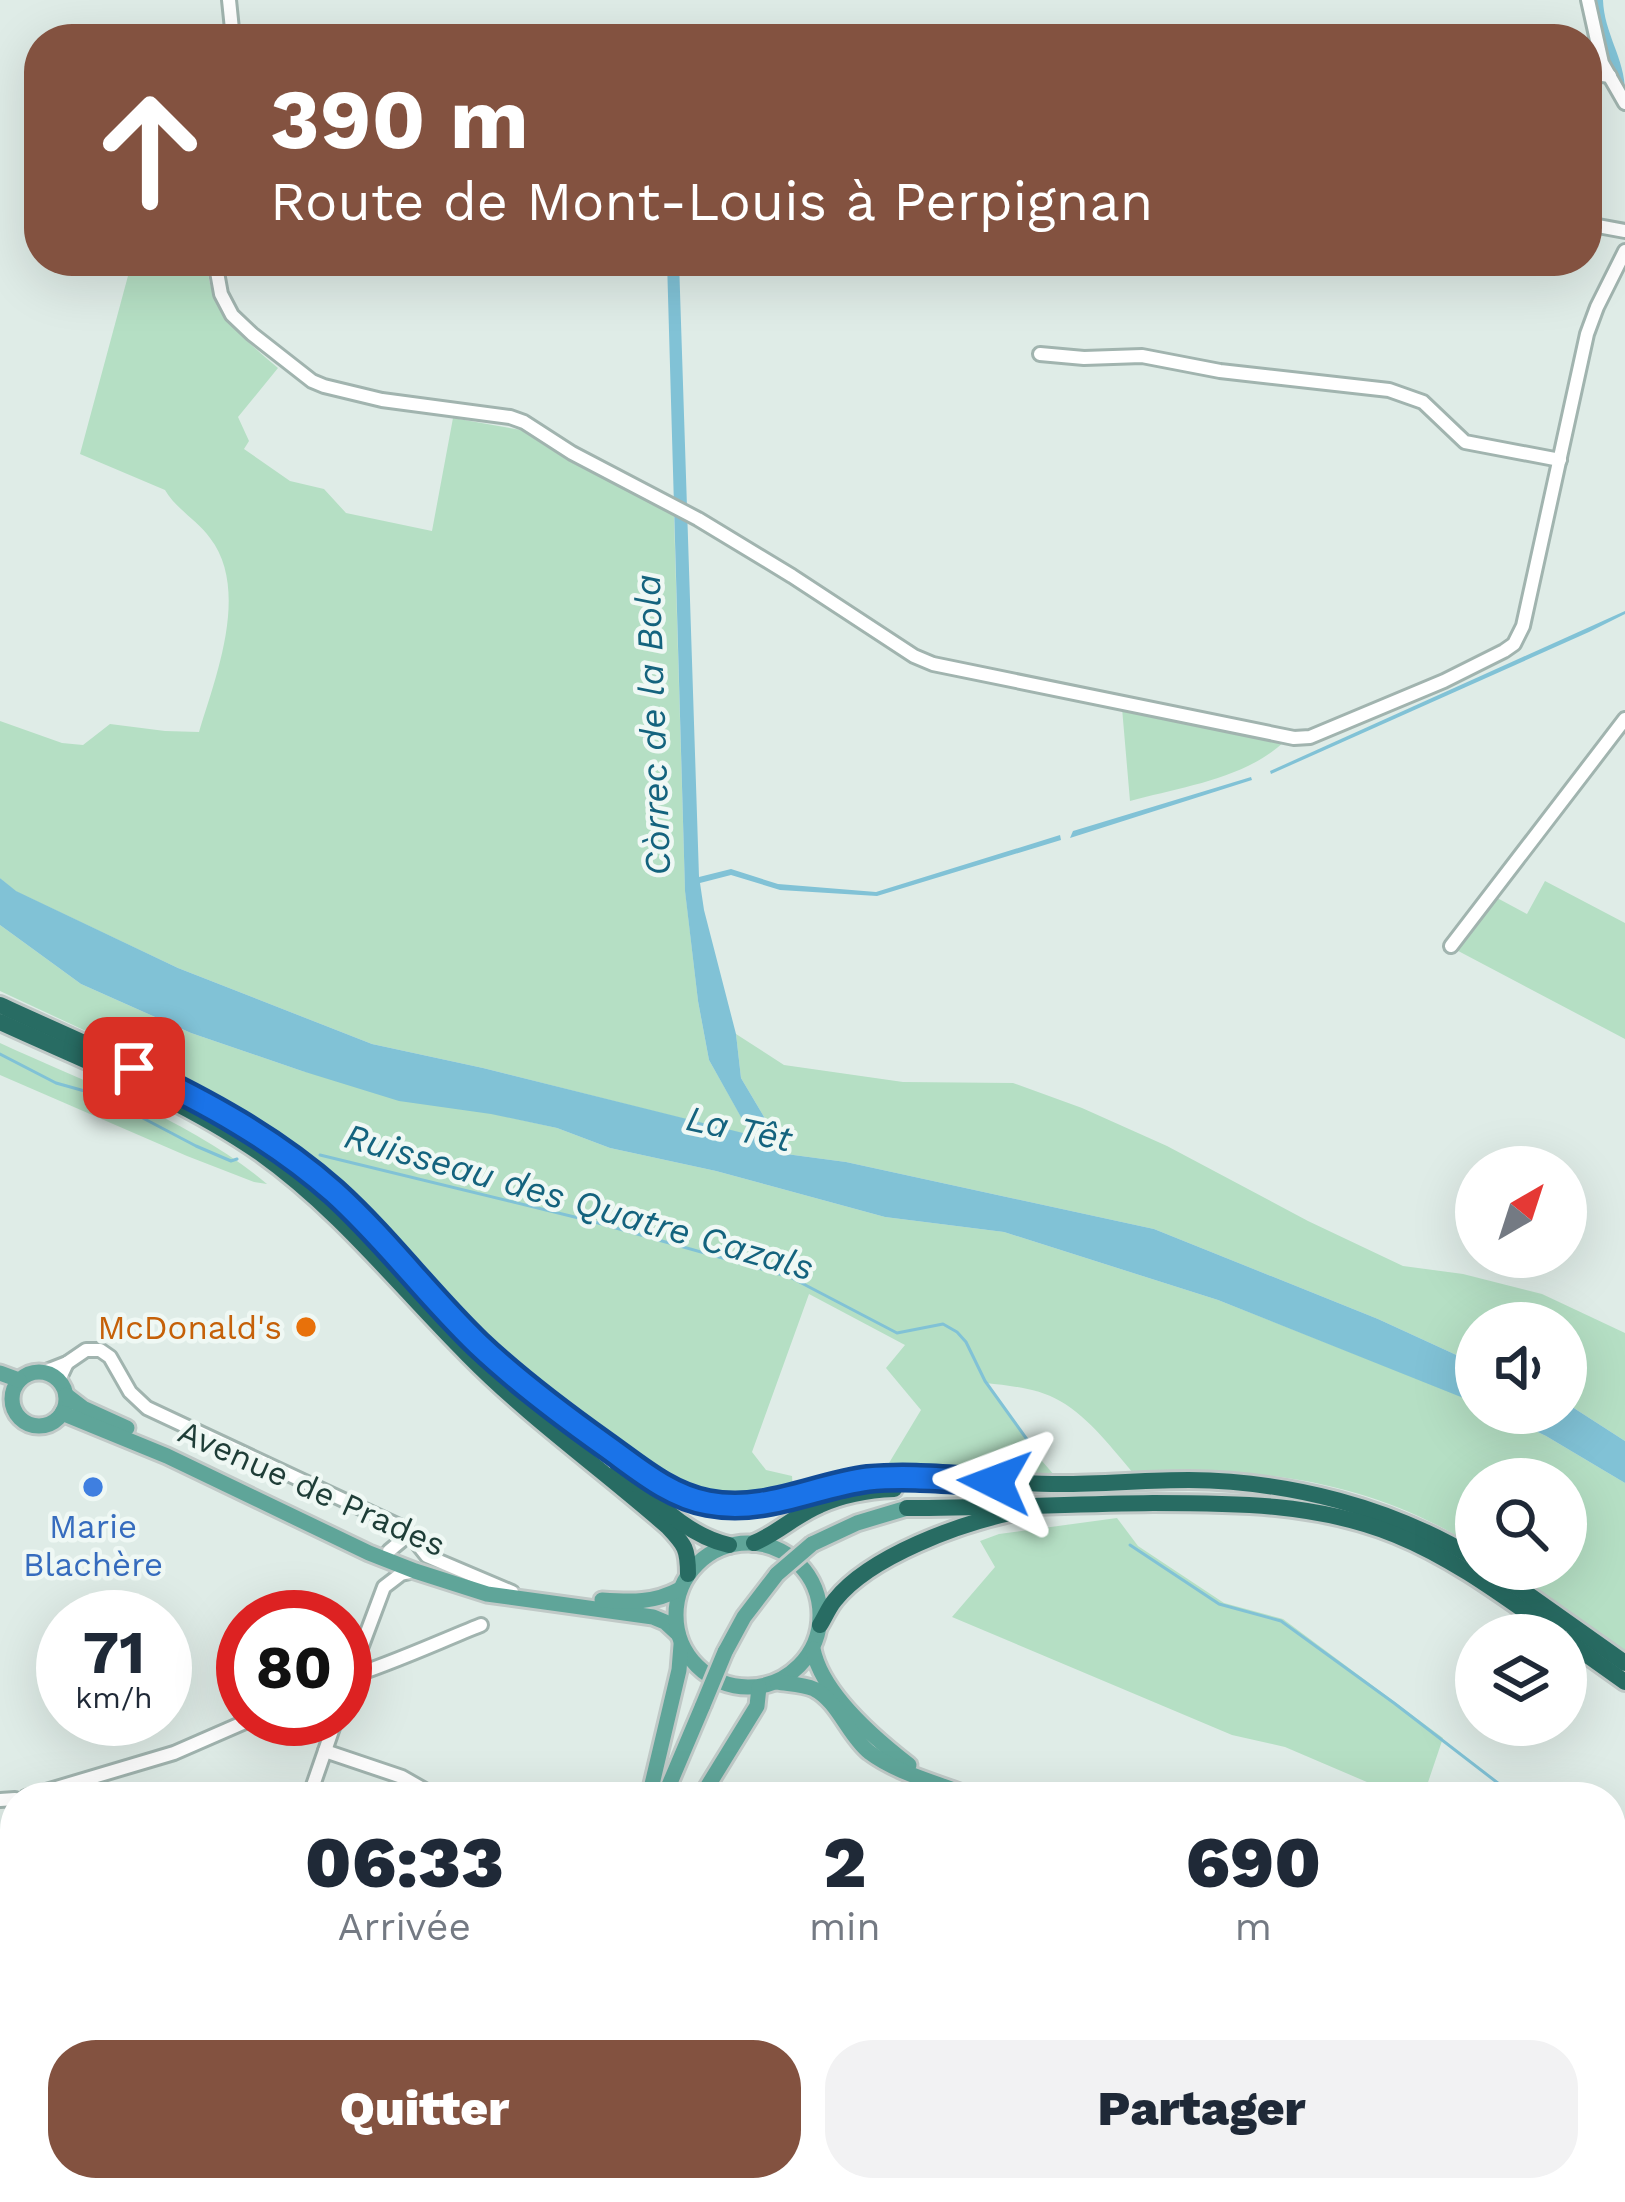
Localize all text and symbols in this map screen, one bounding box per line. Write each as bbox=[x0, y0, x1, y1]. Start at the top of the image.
text: 390 m bbox=[270, 70, 529, 168]
icon: ahead bbox=[72, 72, 228, 228]
text: Route de Mont-Louis à Perpignan bbox=[270, 170, 1153, 233]
water label: Còrrec de la Bola bbox=[627, 573, 679, 877]
pin bbox=[83, 1017, 185, 1119]
icon: arrive bbox=[101, 1035, 167, 1101]
water label: La Têt bbox=[682, 1097, 797, 1161]
water label: Ruisseau des Quatre Cazals bbox=[340, 1115, 818, 1289]
north arrow bbox=[1455, 1146, 1587, 1278]
map controls bbox=[1455, 1146, 1587, 1746]
button: sound bbox=[1455, 1302, 1587, 1434]
place label: McDonald's bbox=[97, 1308, 282, 1347]
marker: McDonald's bbox=[293, 1314, 319, 1340]
street label: Avenue de Prades bbox=[173, 1412, 451, 1564]
position arrow bbox=[932, 1419, 1058, 1545]
button: search bbox=[1455, 1458, 1587, 1590]
marker: Marie Blachère bbox=[80, 1474, 106, 1500]
place label: Marie Blachère bbox=[23, 1507, 163, 1584]
speed limit sign: 80 bbox=[216, 1590, 372, 1746]
button: layers bbox=[1455, 1614, 1587, 1746]
text: 71 bbox=[83, 1617, 145, 1688]
text: km/h bbox=[75, 1680, 153, 1715]
text: 06:33 bbox=[305, 1820, 504, 1904]
text: 2 bbox=[823, 1820, 866, 1904]
text: 690 bbox=[1185, 1820, 1321, 1904]
text: Arrivée bbox=[338, 1904, 471, 1949]
text: min bbox=[809, 1904, 881, 1949]
text: m bbox=[1235, 1904, 1272, 1949]
button: Quitter bbox=[48, 2040, 801, 2178]
button: Partager bbox=[825, 2040, 1578, 2178]

